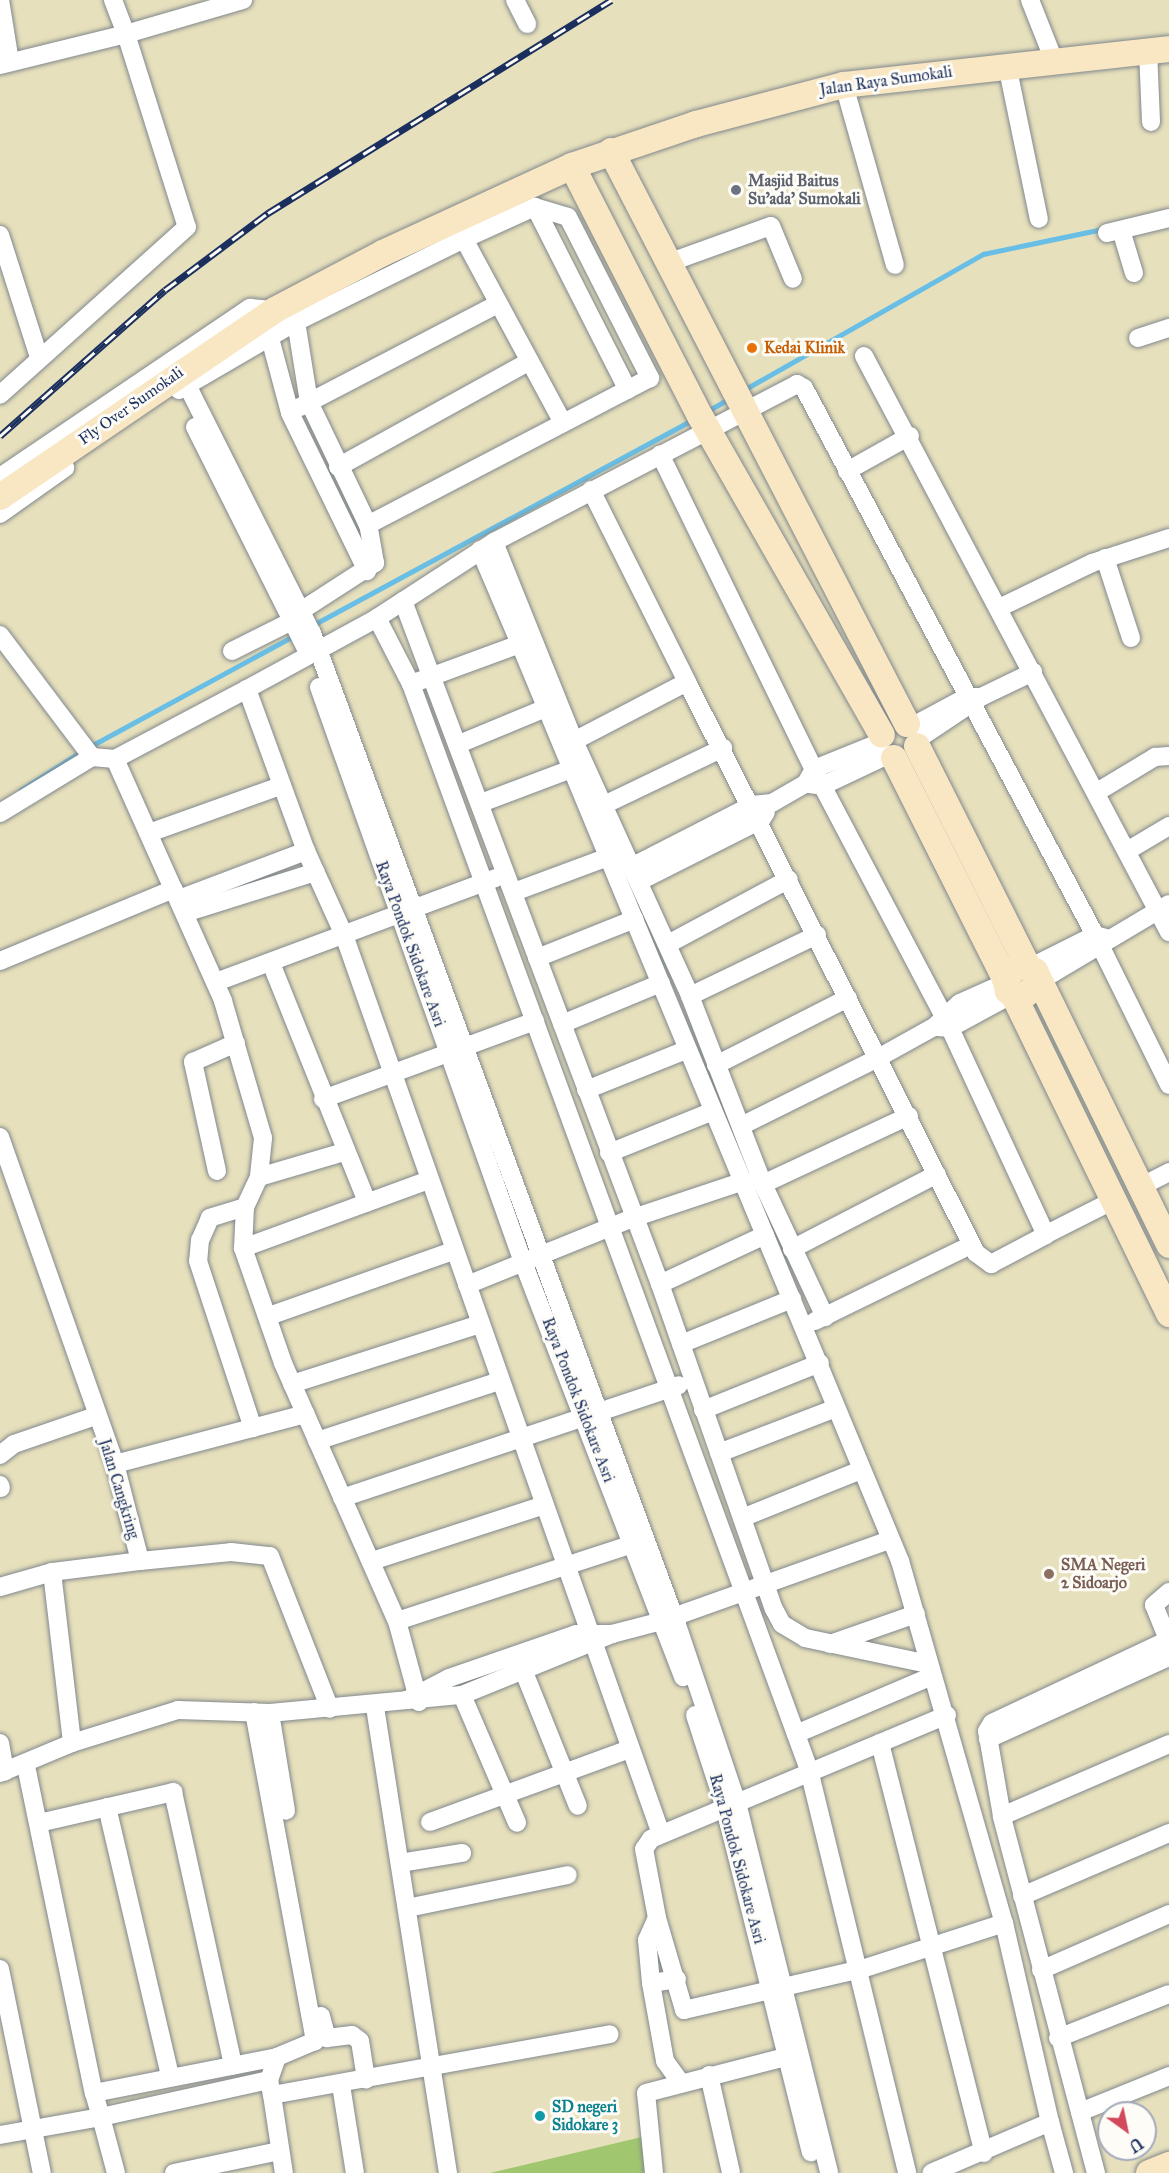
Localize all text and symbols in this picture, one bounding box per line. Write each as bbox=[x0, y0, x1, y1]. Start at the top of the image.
street label: Jalan Raya Sumokali bbox=[819, 62, 953, 100]
place label: Masjid Baitus Su'ada' Sumokali bbox=[748, 171, 861, 209]
marker: Masjid Baitus Su'ada' Sumokali bbox=[729, 183, 743, 197]
place label: Kedai Klinik bbox=[764, 338, 845, 358]
marker: Kedai Klinik bbox=[745, 341, 759, 355]
street label: Fly Over Sumokali bbox=[75, 363, 187, 449]
street label: Raya Pondok Sidokare Asri bbox=[371, 859, 449, 1029]
street label: Raya Pondok Sidokare Asri bbox=[538, 1315, 618, 1485]
street label: Jalan Cangkring bbox=[95, 1437, 143, 1541]
place label: SMA Negeri 2 Sidoarjo bbox=[1061, 1555, 1145, 1593]
marker: SMA Negeri 2 Sidoarjo bbox=[1042, 1567, 1056, 1581]
street label: Raya Pondok Sidokare Asri bbox=[705, 1772, 769, 1946]
place label: SD negeri Sidokare 3 bbox=[552, 2097, 618, 2135]
north arrow bbox=[1097, 2101, 1157, 2161]
marker: SD negeri Sidokare 3 bbox=[533, 2109, 547, 2123]
text: U bbox=[1126, 2133, 1146, 2156]

